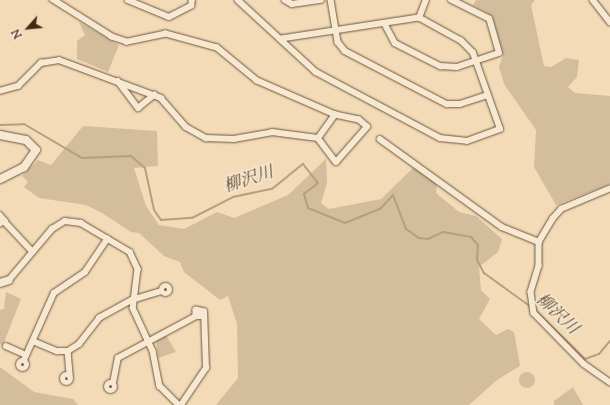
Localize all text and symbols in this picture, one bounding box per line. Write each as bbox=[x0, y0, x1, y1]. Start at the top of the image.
north arrow bbox=[8, 8, 48, 48]
text: N bbox=[8, 26, 26, 41]
water label: 柳沢川 bbox=[222, 163, 276, 199]
water label: 柳沢川 bbox=[530, 290, 582, 340]

